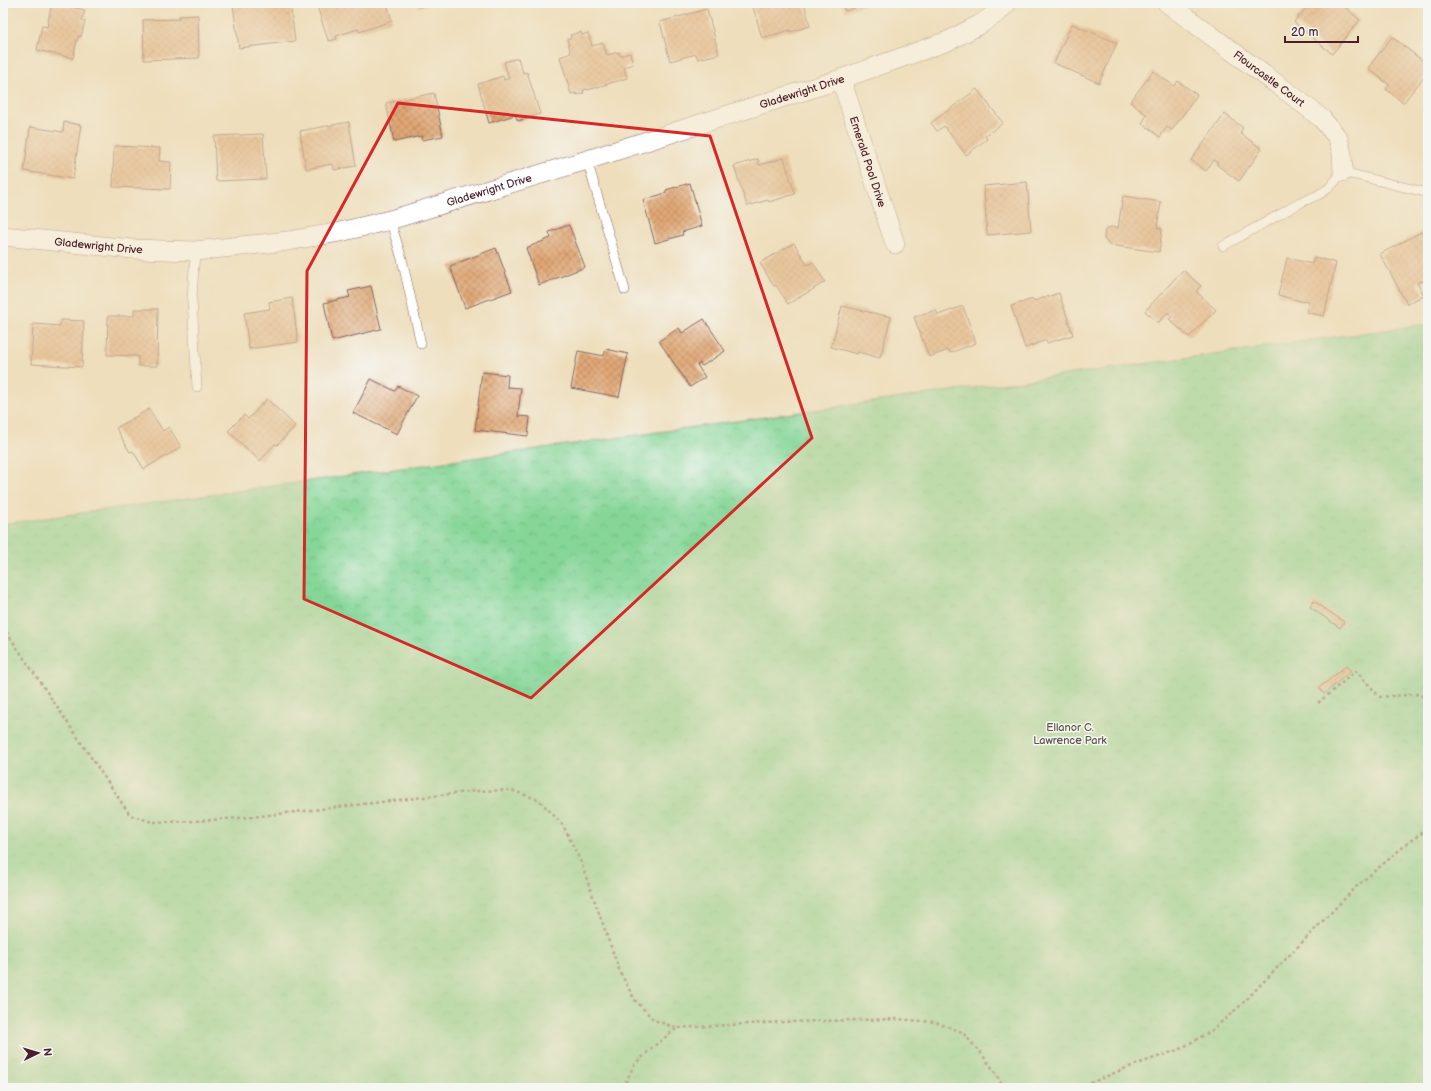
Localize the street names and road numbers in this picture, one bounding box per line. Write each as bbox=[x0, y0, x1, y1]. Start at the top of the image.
street label: Flourcastle Court bbox=[1231, 48, 1308, 110]
street label: Gladewright Drive bbox=[758, 72, 847, 111]
street label: Emerald Pool Drive bbox=[847, 115, 889, 209]
street label: Gladewright Drive bbox=[445, 171, 534, 209]
street label: Gladewright Drive bbox=[54, 235, 143, 256]

